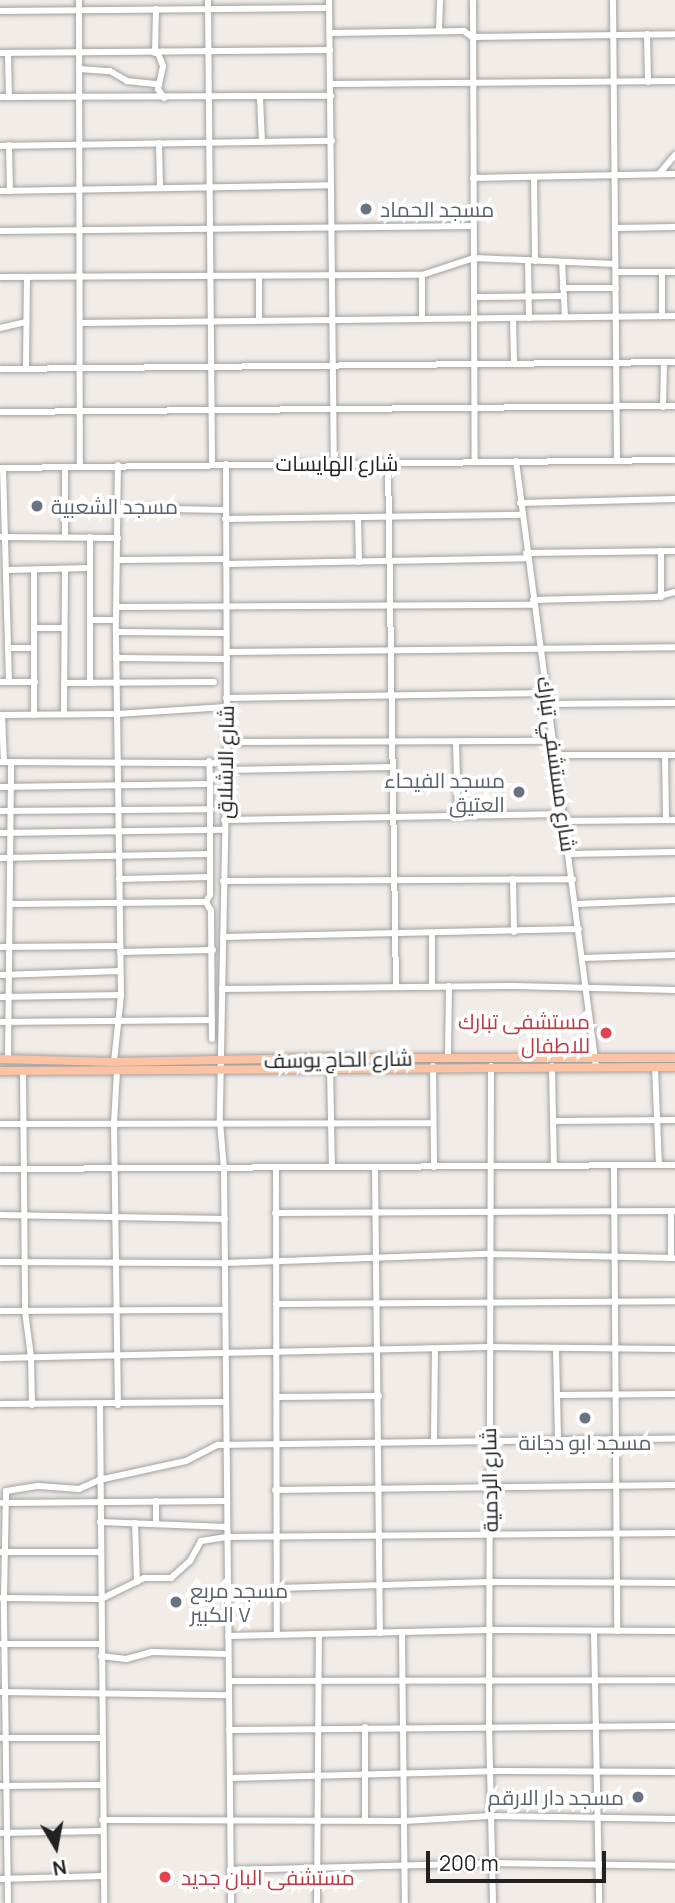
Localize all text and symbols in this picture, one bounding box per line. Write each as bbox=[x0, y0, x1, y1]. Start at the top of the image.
place label: مسجد الحماد bbox=[380, 196, 494, 222]
marker: مسجد الحماد bbox=[358, 201, 374, 217]
street label: شارع الهايسات bbox=[276, 450, 398, 476]
place label: مسجد الشعبية bbox=[51, 493, 178, 519]
marker: مسجد الشعبية bbox=[29, 498, 45, 514]
street label: شارع مستشفي تبارك bbox=[532, 675, 582, 853]
street label: شارع الاشلاق bbox=[211, 705, 239, 819]
place label: مسجد الفيحاء العتيق bbox=[384, 767, 505, 817]
marker: مسجد الفيحاء العتيق bbox=[511, 784, 527, 800]
place label: مستشفى تبارك للاطفال bbox=[458, 1008, 590, 1058]
marker: مستشفى تبارك للاطفال bbox=[596, 1023, 616, 1043]
street label: شارع الحاج يوسف bbox=[263, 1045, 413, 1073]
marker: مسجد ابو دجانة bbox=[577, 1410, 593, 1426]
street label: شارع الردمية bbox=[475, 1428, 503, 1532]
place label: مسجد ابو دجانة bbox=[519, 1429, 651, 1455]
place label: مسجد مربع ٧ الكبير bbox=[190, 1577, 288, 1627]
marker: مسجد مربع ٧ الكبير bbox=[168, 1594, 184, 1610]
place label: مسجد دار الارقم bbox=[488, 1784, 624, 1810]
marker: مسجد دار الارقم bbox=[630, 1789, 646, 1805]
north arrow bbox=[21, 1812, 91, 1882]
scale bar bbox=[430, 1836, 610, 1880]
text: 200 m bbox=[439, 1849, 499, 1877]
text: N bbox=[51, 1854, 69, 1882]
place label: مستشفى البان جديد bbox=[181, 1864, 355, 1890]
marker: مستشفى البان جديد bbox=[155, 1867, 175, 1887]

